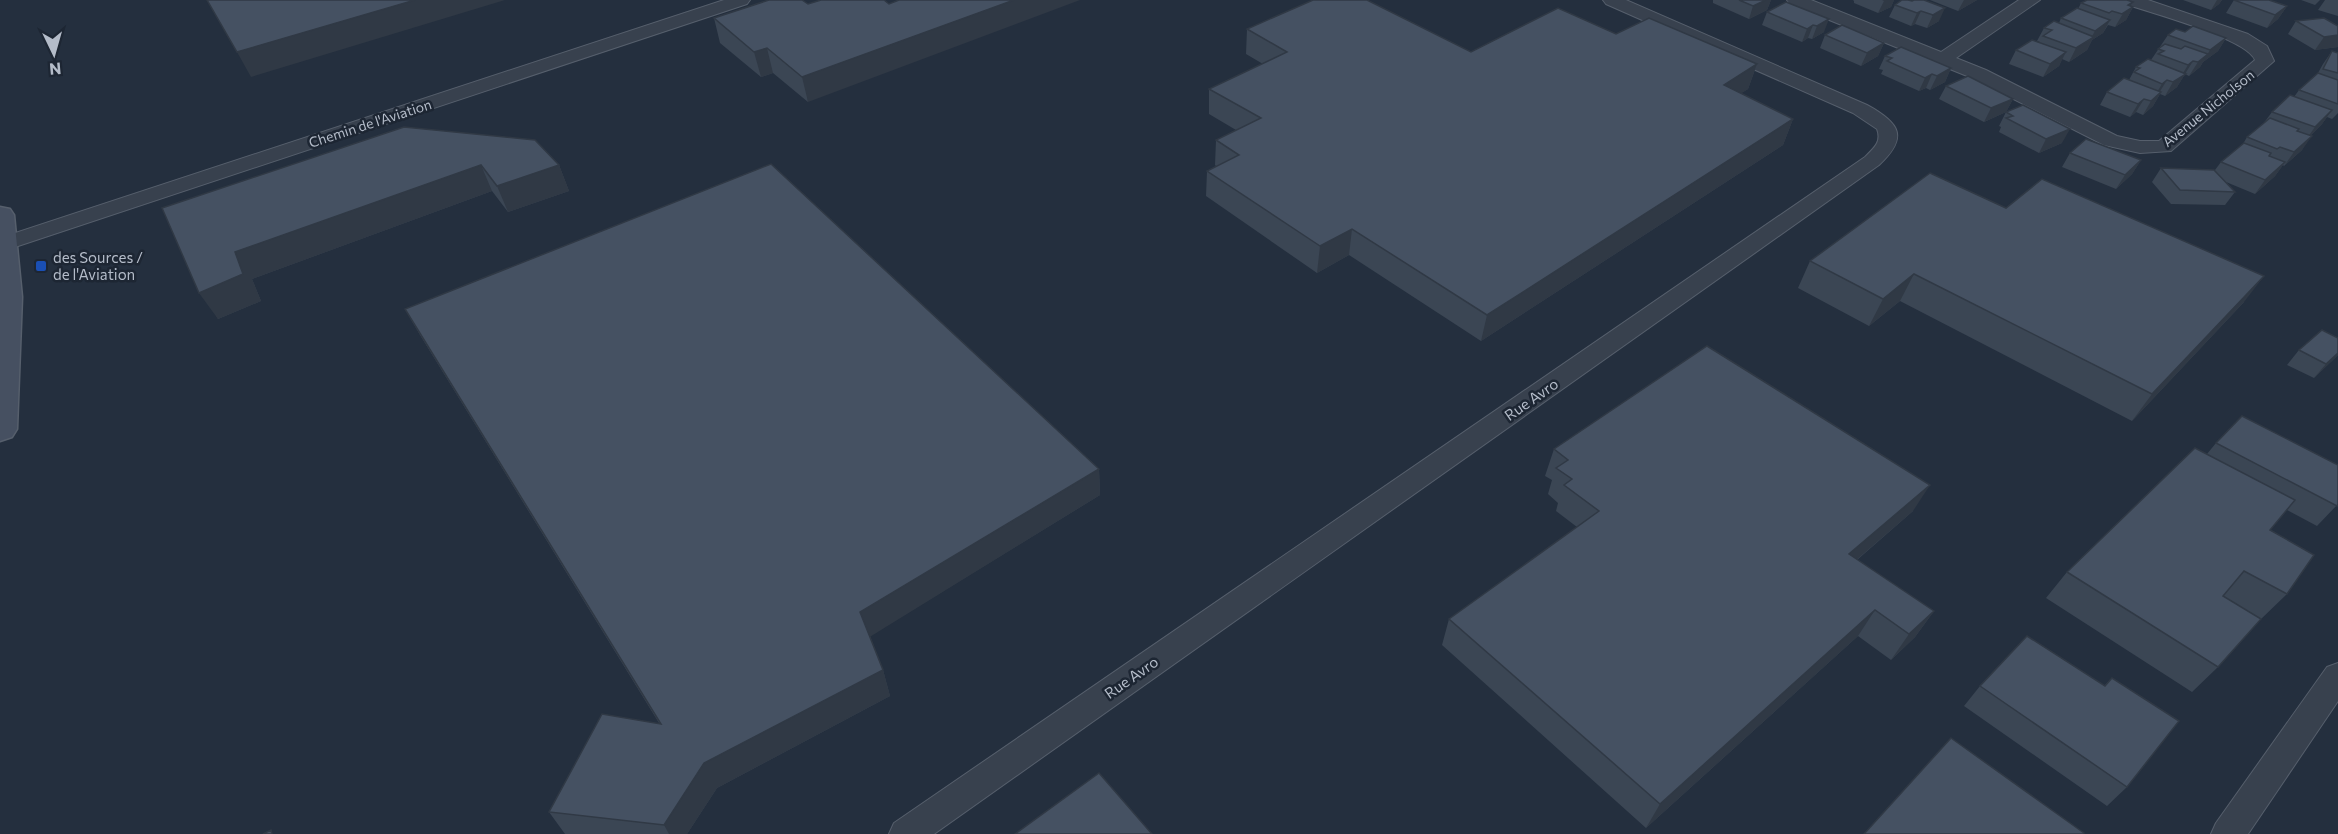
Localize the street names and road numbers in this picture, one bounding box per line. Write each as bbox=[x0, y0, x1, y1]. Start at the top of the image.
street label: Avenue Nicholson bbox=[2159, 66, 2257, 150]
street label: Chemin de l'Aviation bbox=[306, 95, 434, 151]
street label: Rue Avro bbox=[1501, 374, 1561, 424]
street label: Rue Avro bbox=[1101, 652, 1161, 702]

